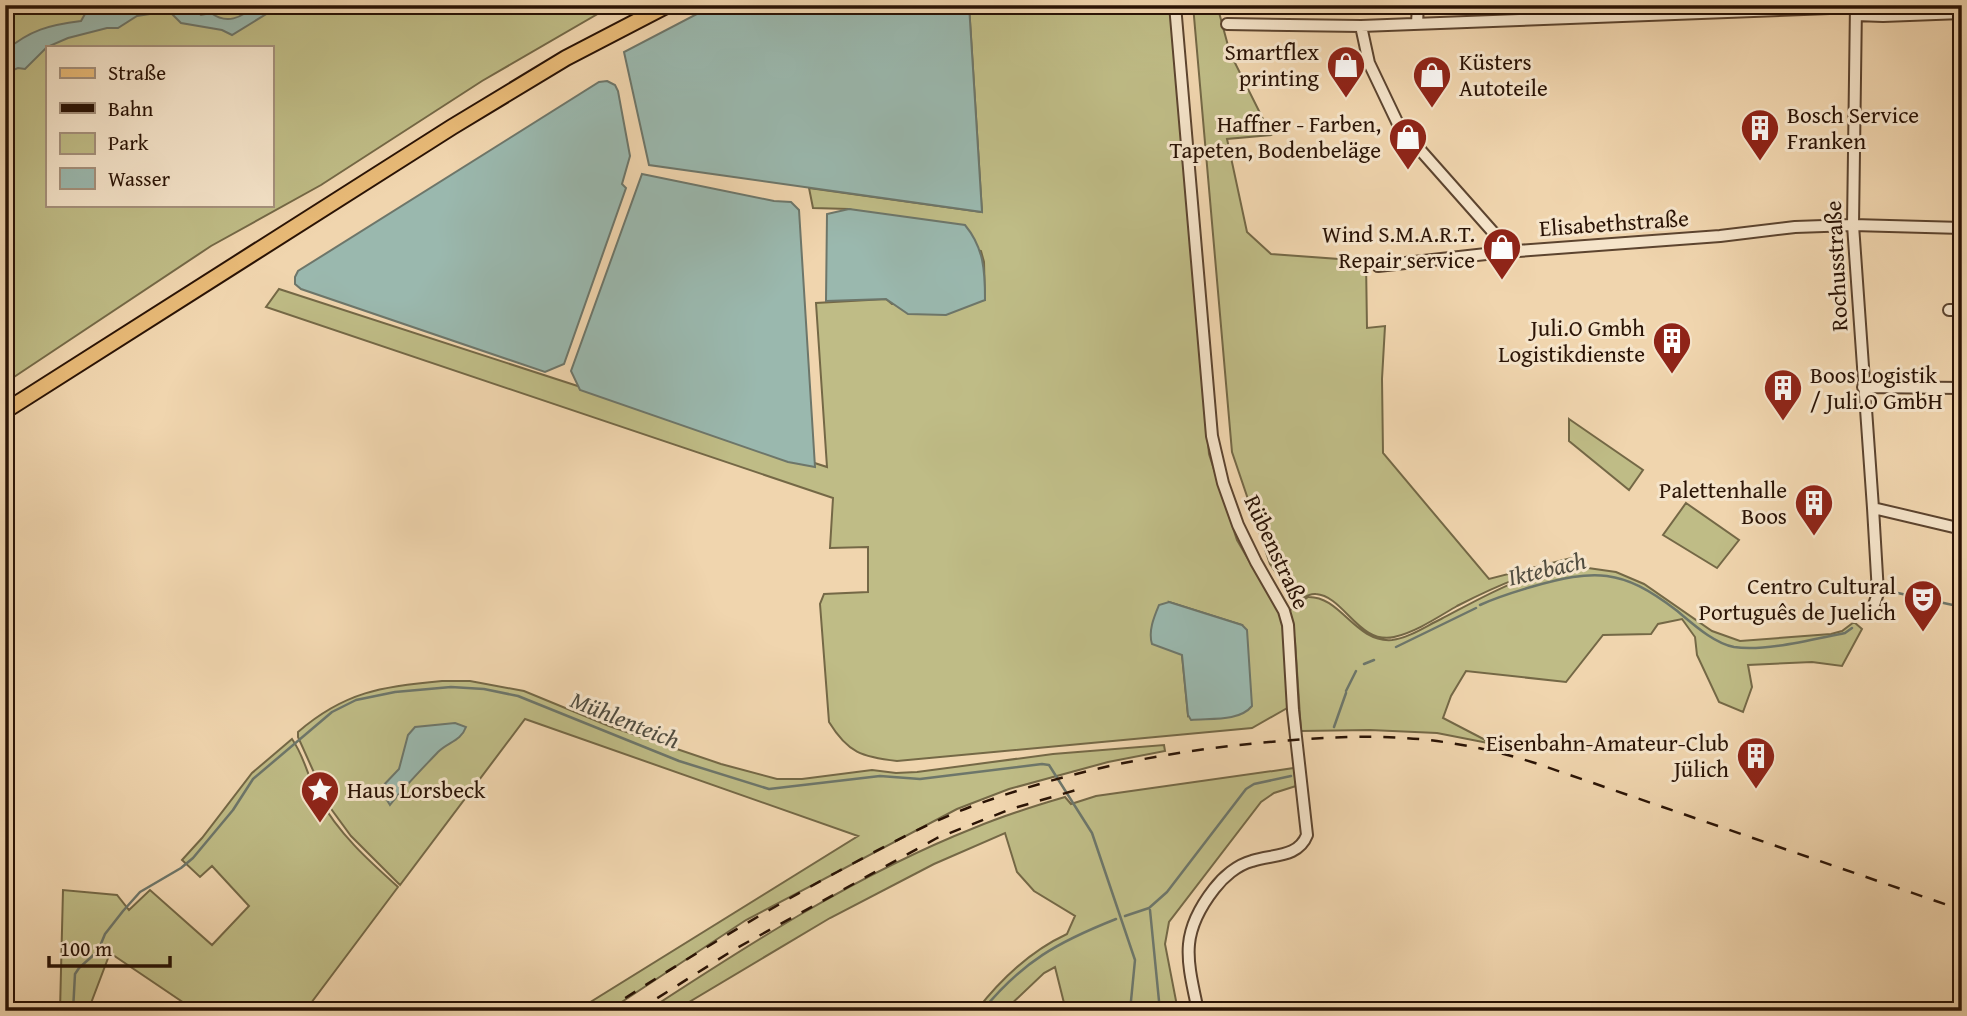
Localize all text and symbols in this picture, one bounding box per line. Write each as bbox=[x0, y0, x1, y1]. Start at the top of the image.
place label: Smartflex printing bbox=[1225, 35, 1320, 94]
shop icon: Smartflex printing bbox=[1325, 44, 1367, 99]
place label: Küsters Autoteile bbox=[1459, 45, 1548, 104]
legend bbox=[46, 46, 273, 206]
shop icon: Küsters Autoteile bbox=[1411, 54, 1453, 109]
text: Straße bbox=[108, 57, 166, 88]
text: Bahn bbox=[108, 93, 154, 124]
place label: Bosch Service Franken bbox=[1787, 98, 1919, 157]
place label: Haffner - Farben, Tapeten, Bodenbeläge bbox=[1169, 107, 1381, 166]
building icon: Bosch Service Franken bbox=[1739, 107, 1781, 162]
shop icon: Haffner - Farben, Tapeten, Bodenbeläge bbox=[1387, 116, 1429, 171]
text: Park bbox=[108, 127, 149, 158]
text: Wasser bbox=[108, 163, 170, 194]
street label: Rochusstraße bbox=[1816, 200, 1855, 332]
street label: Elisabethstraße bbox=[1538, 201, 1690, 244]
place label: Wind S.M.A.R.T. Repair service bbox=[1322, 217, 1475, 276]
shop icon: Wind S.M.A.R.T. Repair service bbox=[1481, 226, 1523, 281]
place label: Juli.O Gmbh Logistikdienste bbox=[1498, 311, 1645, 370]
building icon: Juli.O Gmbh Logistikdienste bbox=[1651, 320, 1693, 375]
place label: Boos Logistik / Juli.O GmbH bbox=[1810, 358, 1943, 417]
building icon: Boos Logistik / Juli.O GmbH bbox=[1762, 367, 1804, 422]
place label: Palettenhalle Boos bbox=[1659, 473, 1787, 532]
building icon: Palettenhalle Boos bbox=[1793, 482, 1835, 537]
street label: Rübenstraße bbox=[1237, 489, 1318, 614]
water label: Iktebach bbox=[1504, 543, 1589, 594]
place label: Centro Cultural Português de Juelich bbox=[1699, 569, 1896, 628]
theatre icon: Centro Cultural Português de Juelich bbox=[1902, 578, 1944, 633]
water label: Mühlenteich bbox=[565, 682, 685, 757]
place label: Eisenbahn-Amateur-Club Jülich bbox=[1486, 726, 1729, 785]
building icon: Eisenbahn-Amateur-Club Jülich bbox=[1735, 735, 1777, 790]
place icon: Haus Lorsbeck bbox=[299, 769, 341, 824]
place label: Haus Lorsbeck bbox=[347, 773, 486, 806]
scale bar bbox=[49, 925, 170, 969]
text: 100 m bbox=[60, 933, 112, 964]

